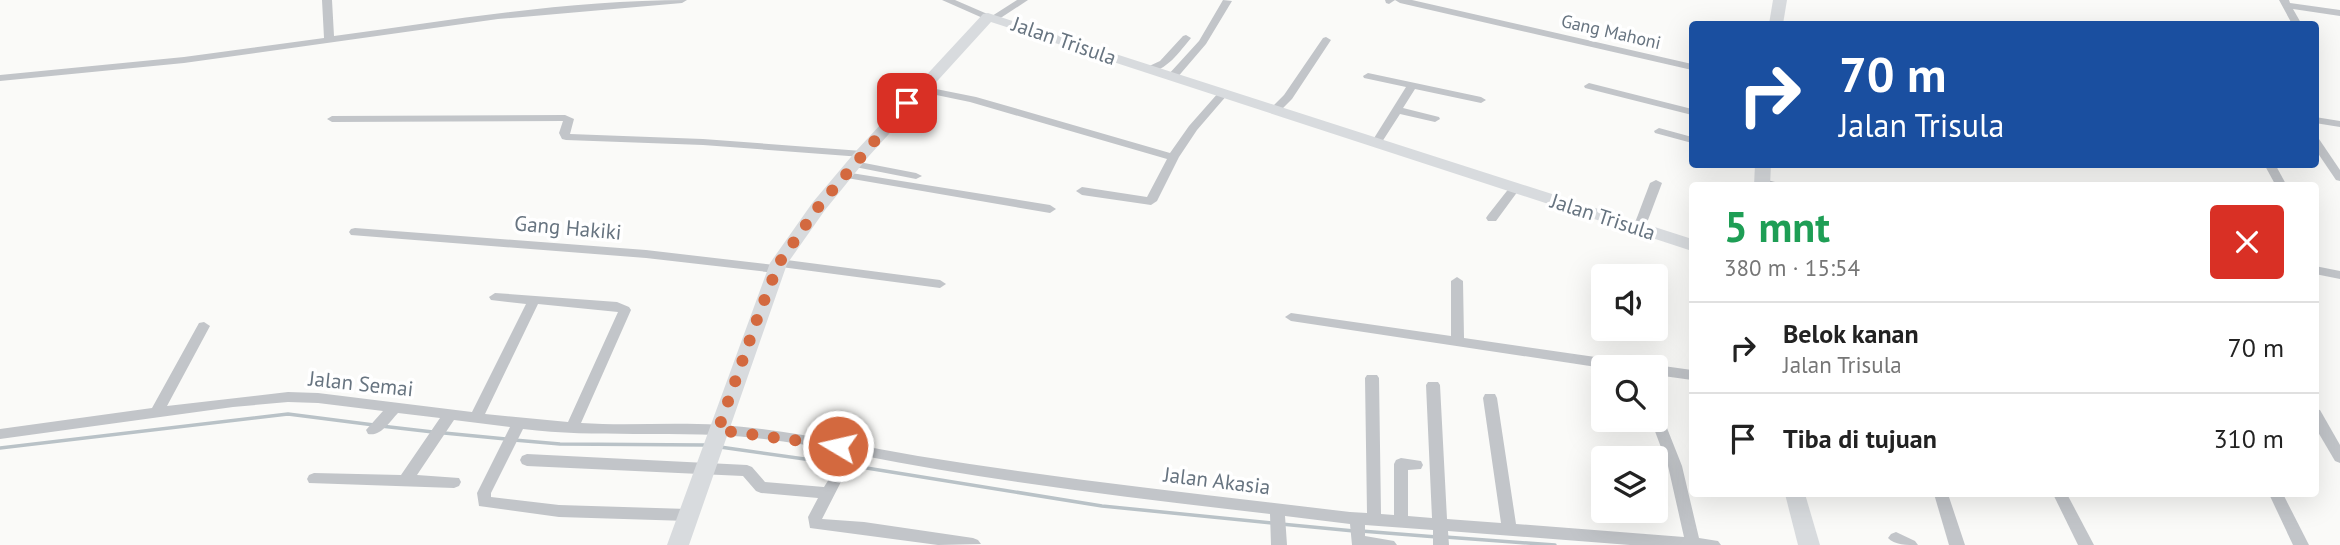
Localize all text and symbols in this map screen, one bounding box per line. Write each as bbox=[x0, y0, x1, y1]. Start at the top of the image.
street label: Gang Mahoni bbox=[1559, 9, 1663, 54]
street label: Jalan Trisula bbox=[1008, 10, 1120, 71]
text: 70 m bbox=[1839, 42, 1946, 106]
icon: right bbox=[1724, 49, 1815, 140]
pin bbox=[877, 73, 937, 133]
icon: arrive bbox=[888, 84, 926, 122]
text: Jalan Trisula bbox=[1839, 104, 2004, 146]
street label: Jalan Trisula bbox=[1546, 187, 1659, 246]
text: 5 mnt bbox=[1724, 199, 1830, 254]
button: close bbox=[2210, 205, 2284, 279]
street label: Gang Hakiki bbox=[513, 209, 623, 246]
text: 380 m · 15:54 bbox=[1724, 253, 1860, 282]
map controls bbox=[1591, 264, 1668, 523]
button: sound bbox=[1591, 264, 1668, 341]
text: Belok kanan bbox=[1783, 317, 1919, 350]
icon: right bbox=[1724, 329, 1762, 367]
text: 70 m bbox=[2228, 331, 2284, 364]
text: Jalan Trisula bbox=[1783, 350, 1902, 379]
button: search bbox=[1591, 355, 1668, 432]
street label: Jalan Semai bbox=[306, 364, 415, 402]
position arrow bbox=[801, 409, 875, 483]
icon: arrive bbox=[1724, 420, 1762, 458]
text: Tiba di tujuan bbox=[1783, 422, 1937, 455]
text: 310 m bbox=[2213, 422, 2284, 455]
button: layers bbox=[1591, 446, 1668, 523]
street label: Jalan Akasia bbox=[1161, 460, 1272, 500]

